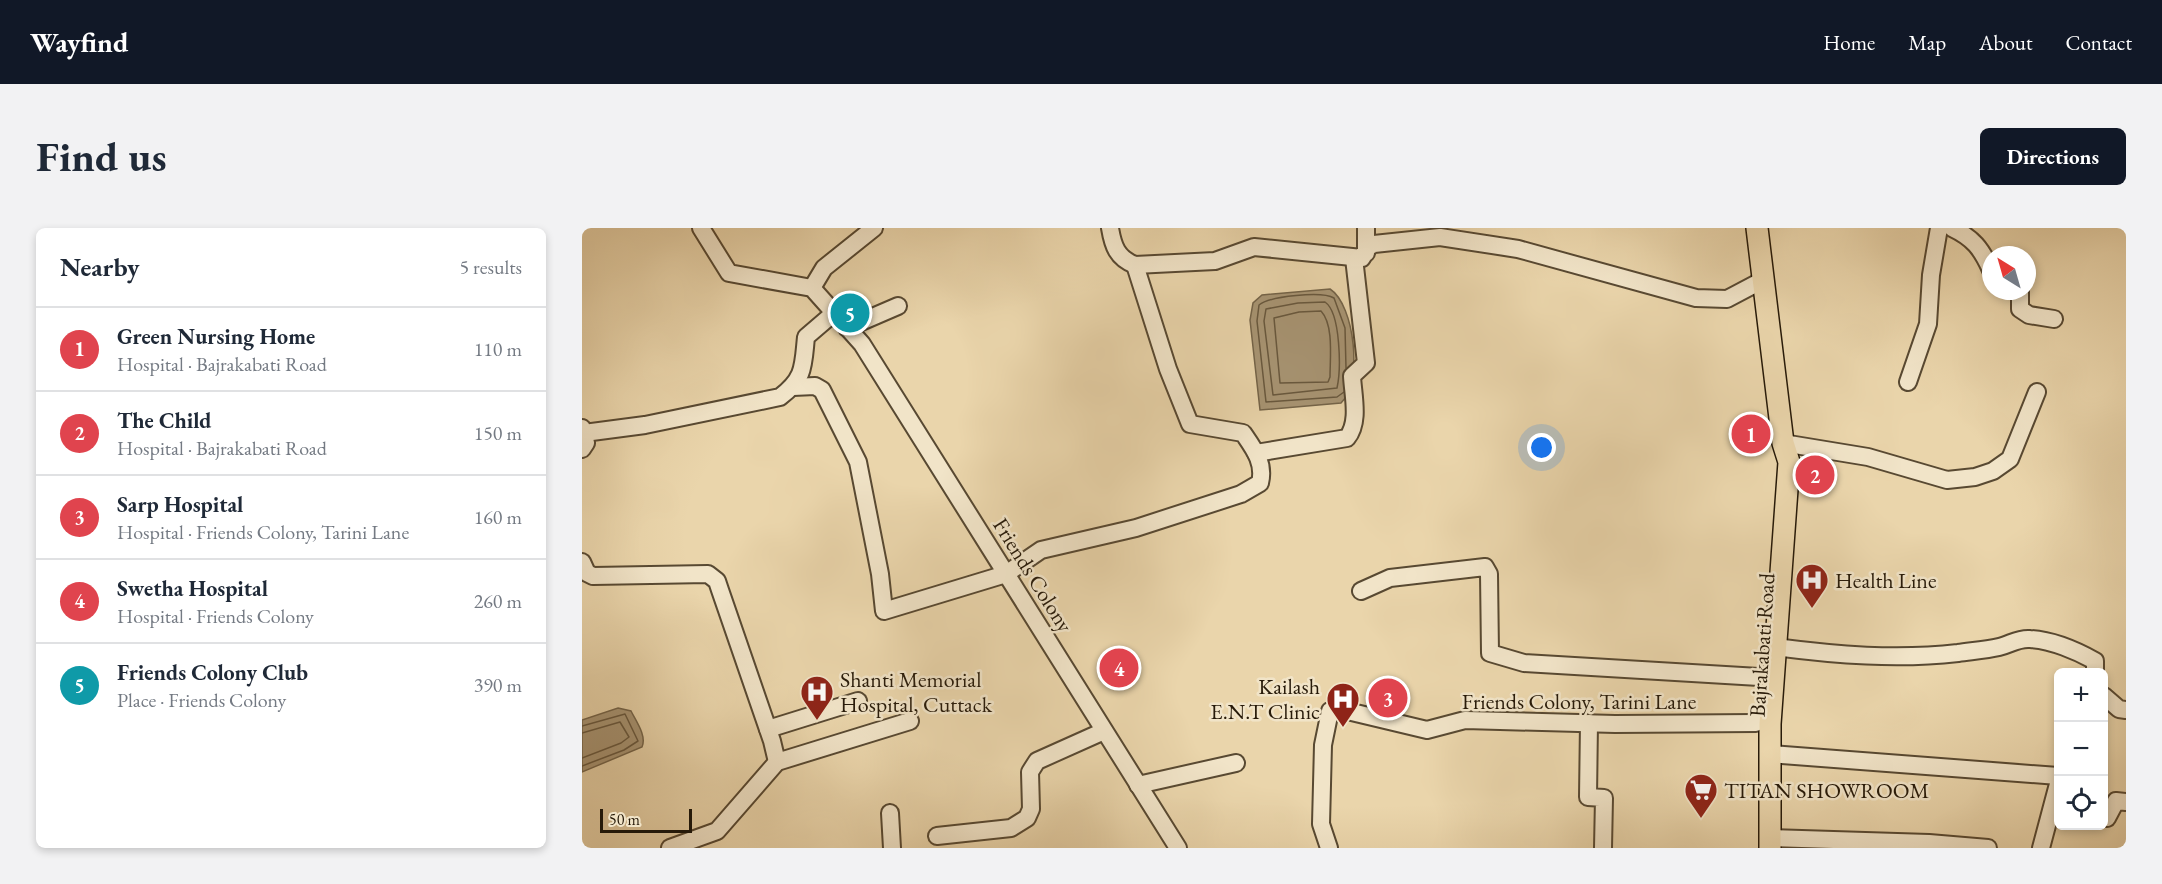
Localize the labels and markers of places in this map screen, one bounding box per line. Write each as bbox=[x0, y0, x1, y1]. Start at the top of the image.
pin: 5 bbox=[830, 290, 870, 335]
pin: 1 bbox=[1732, 412, 1770, 456]
pin: 2 bbox=[1796, 452, 1834, 498]
hospital icon: Health Line bbox=[1794, 562, 1830, 609]
place label: Health Line bbox=[1835, 566, 1937, 595]
pin: 4 bbox=[1100, 646, 1138, 690]
place label: Shanti Memorial Hospital, Cuttack bbox=[840, 665, 993, 719]
place label: Kailash E.N.T Clinic bbox=[1210, 672, 1320, 726]
hospital icon: Shanti Memorial Hospital, Cuttack bbox=[799, 674, 835, 721]
pin: 3 bbox=[1368, 676, 1408, 720]
hospital icon: Kailash E.N.T Clinic bbox=[1325, 681, 1361, 728]
supermarket icon: TITAN SHOWROOM bbox=[1683, 772, 1719, 819]
place label: TITAN SHOWROOM bbox=[1724, 776, 1930, 805]

